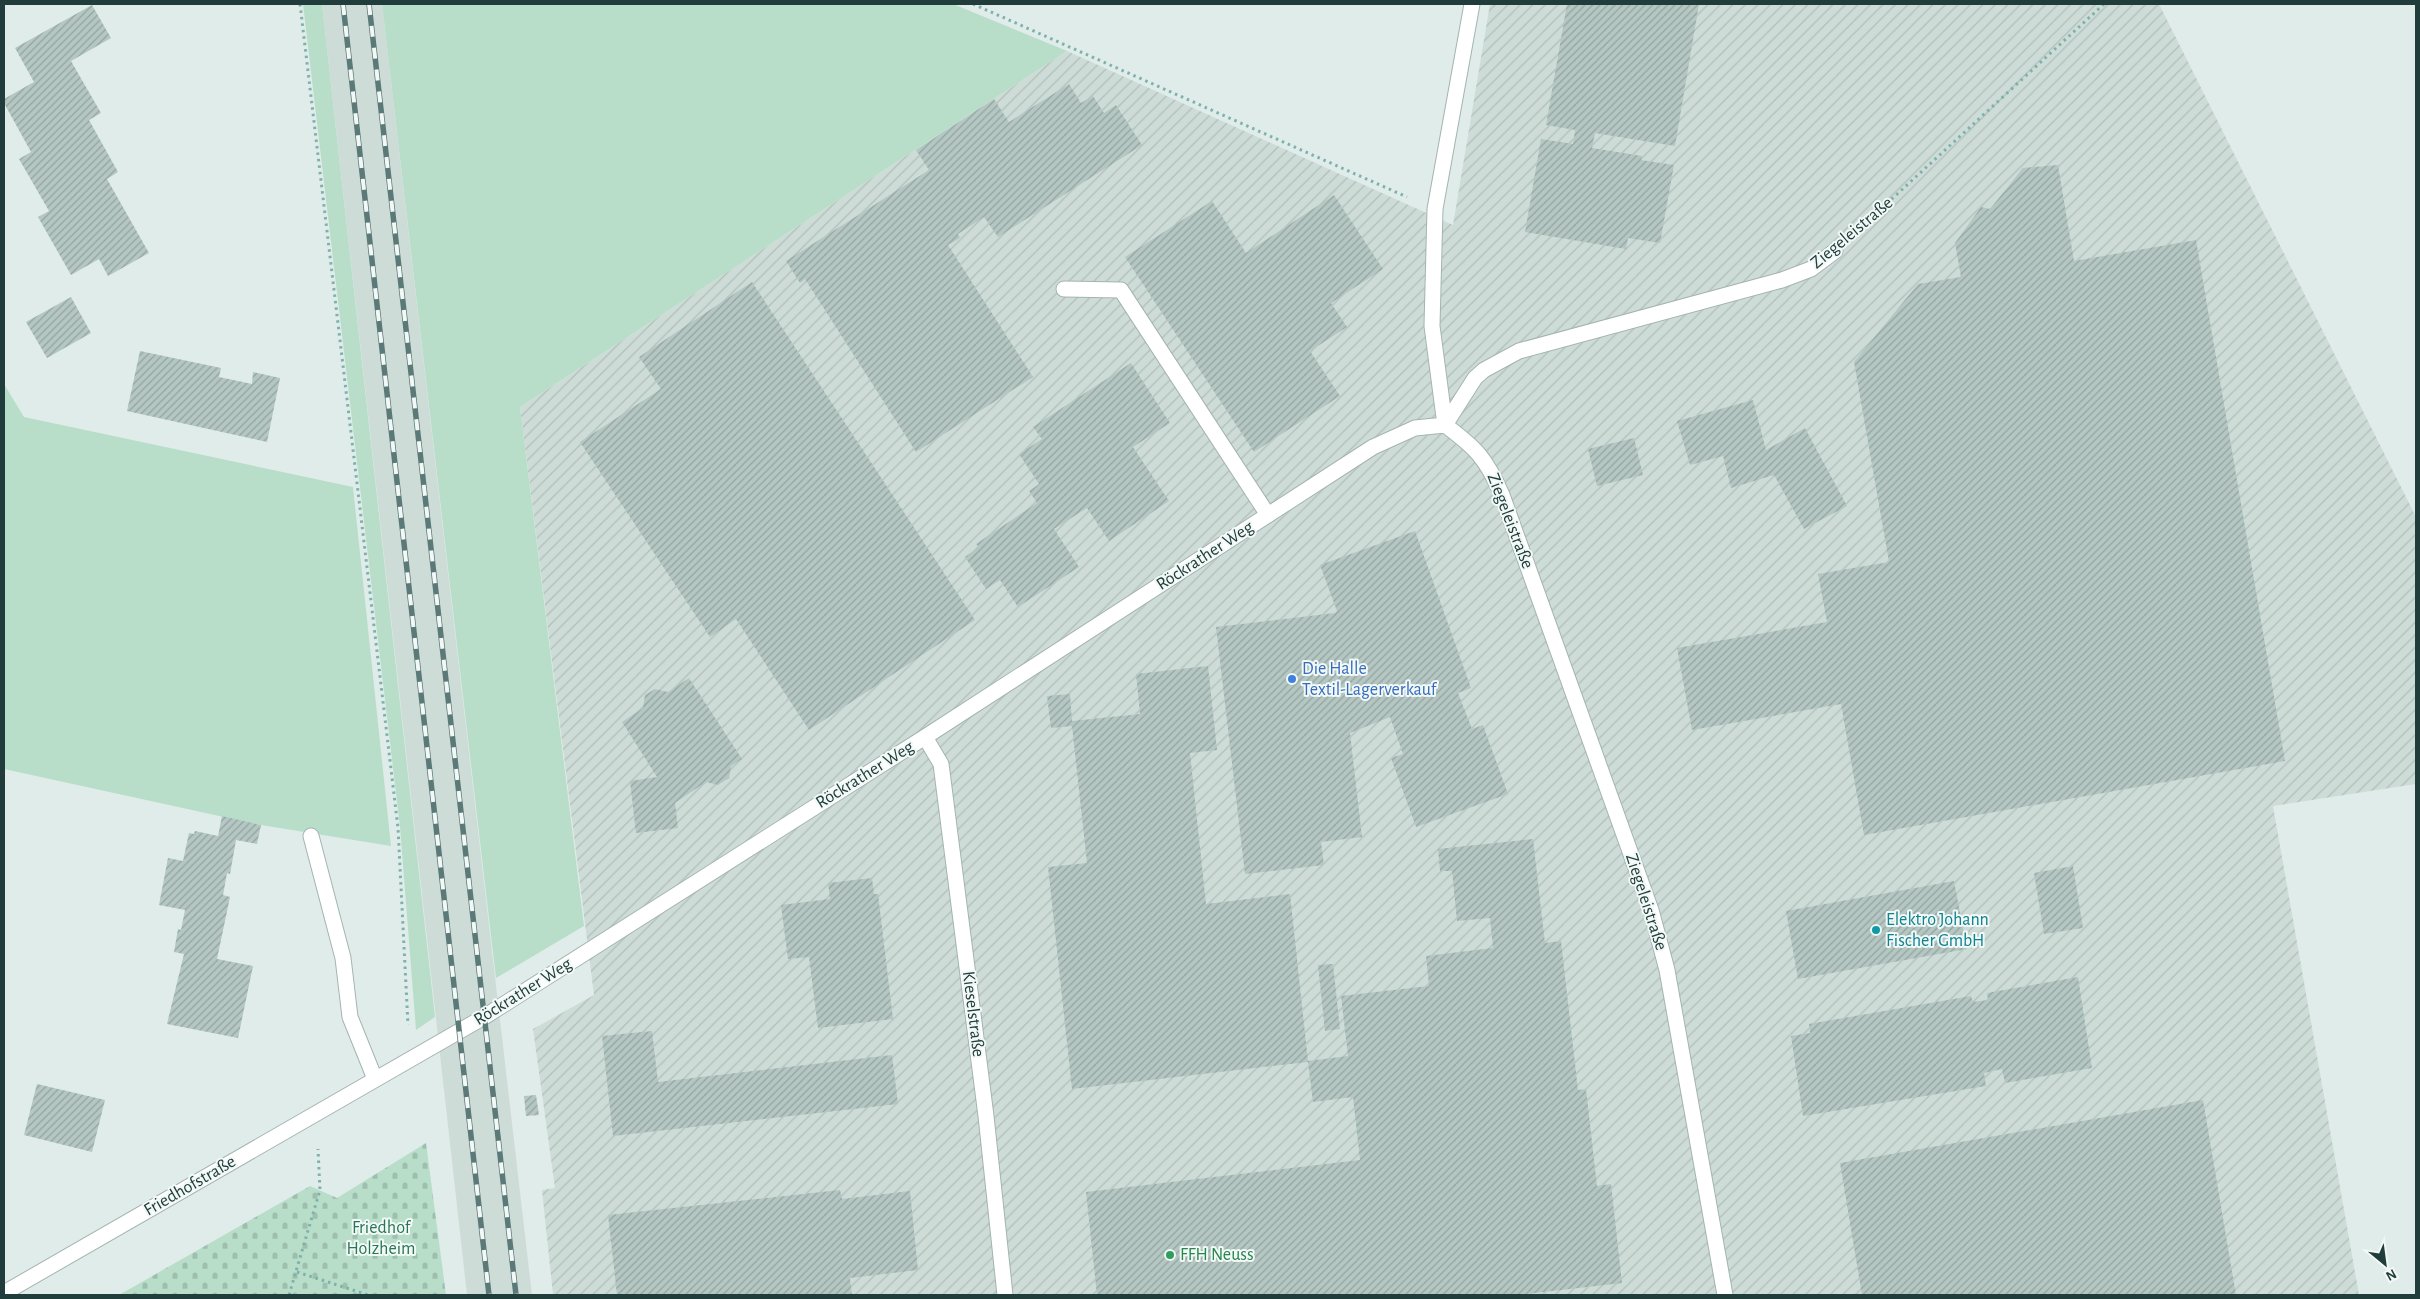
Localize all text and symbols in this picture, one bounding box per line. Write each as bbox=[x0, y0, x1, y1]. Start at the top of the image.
street label: Ziegeleistraße bbox=[1808, 194, 1896, 272]
street label: Ziegeleistraße bbox=[1484, 471, 1536, 571]
street label: Röckrather Weg bbox=[1153, 518, 1257, 594]
place label: Die Halle Textil-Lagerverkauf bbox=[1302, 660, 1438, 699]
marker: Die Halle Textil-Lagerverkauf bbox=[1286, 673, 1298, 685]
street label: Röckrather Weg bbox=[813, 738, 917, 812]
street label: Ziegeleistraße bbox=[1622, 851, 1670, 953]
place label: Elektro Johann Fischer GmbH bbox=[1886, 911, 1989, 950]
marker: Elektro Johann Fischer GmbH bbox=[1870, 924, 1882, 936]
street label: Röckrather Weg bbox=[471, 955, 575, 1029]
street label: Kieselstraße bbox=[959, 970, 987, 1058]
street label: Friedhofstraße bbox=[141, 1152, 239, 1220]
park label: Friedhof Holzheim bbox=[346, 1219, 416, 1258]
north arrow bbox=[2360, 1239, 2410, 1289]
place label: FFH Neuss bbox=[1180, 1246, 1254, 1264]
marker: FFH Neuss bbox=[1164, 1249, 1176, 1261]
text: N bbox=[2383, 1266, 2398, 1283]

